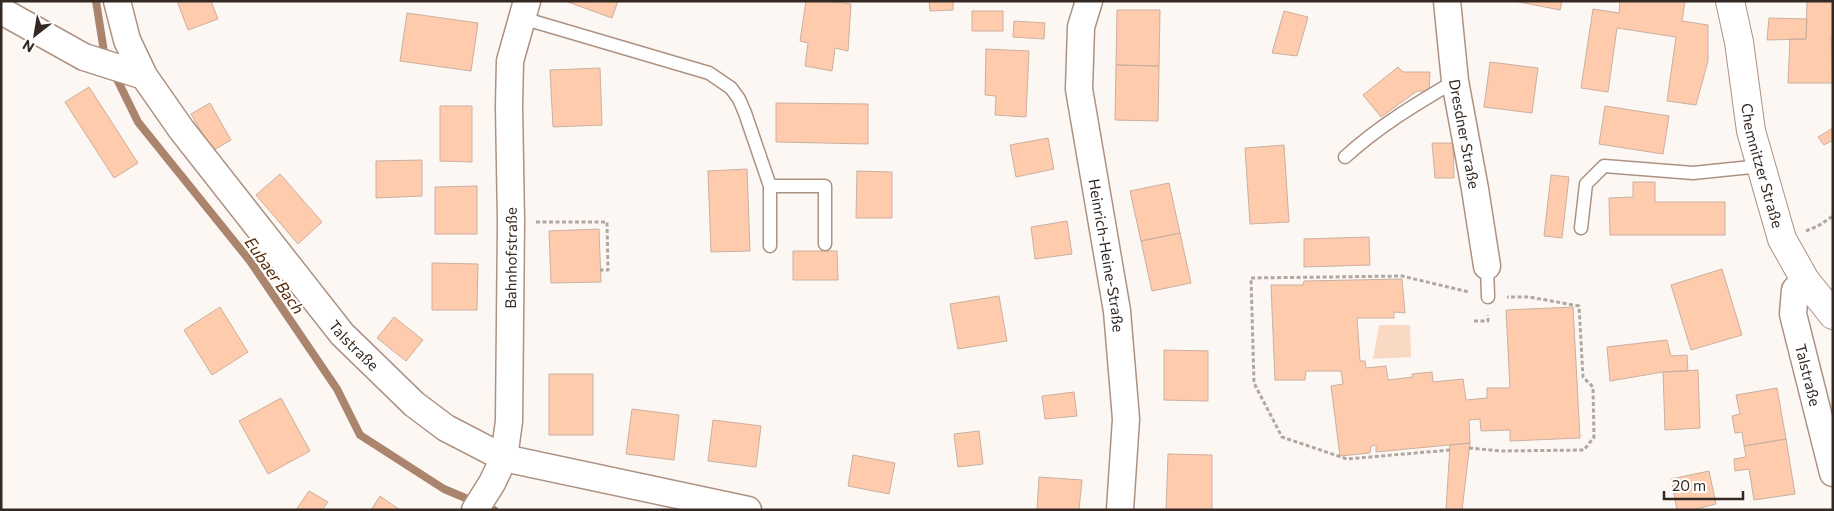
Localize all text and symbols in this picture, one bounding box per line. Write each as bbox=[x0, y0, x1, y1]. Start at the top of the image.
north arrow bbox=[10, 10, 60, 60]
text: N bbox=[19, 37, 37, 57]
street label: Dresdner Straße bbox=[1446, 77, 1484, 190]
street label: Chemnitzer Straße bbox=[1738, 102, 1787, 230]
street label: Heinrich-Heine-Straße bbox=[1086, 177, 1128, 333]
street label: Bahnhofstraße bbox=[501, 207, 520, 309]
water label: Eubaer Bach bbox=[241, 233, 309, 317]
street label: Talstraße bbox=[325, 316, 383, 374]
street label: Talstraße bbox=[1792, 342, 1825, 408]
scale bar bbox=[1664, 468, 1743, 500]
text: 20 m bbox=[1672, 476, 1706, 494]

